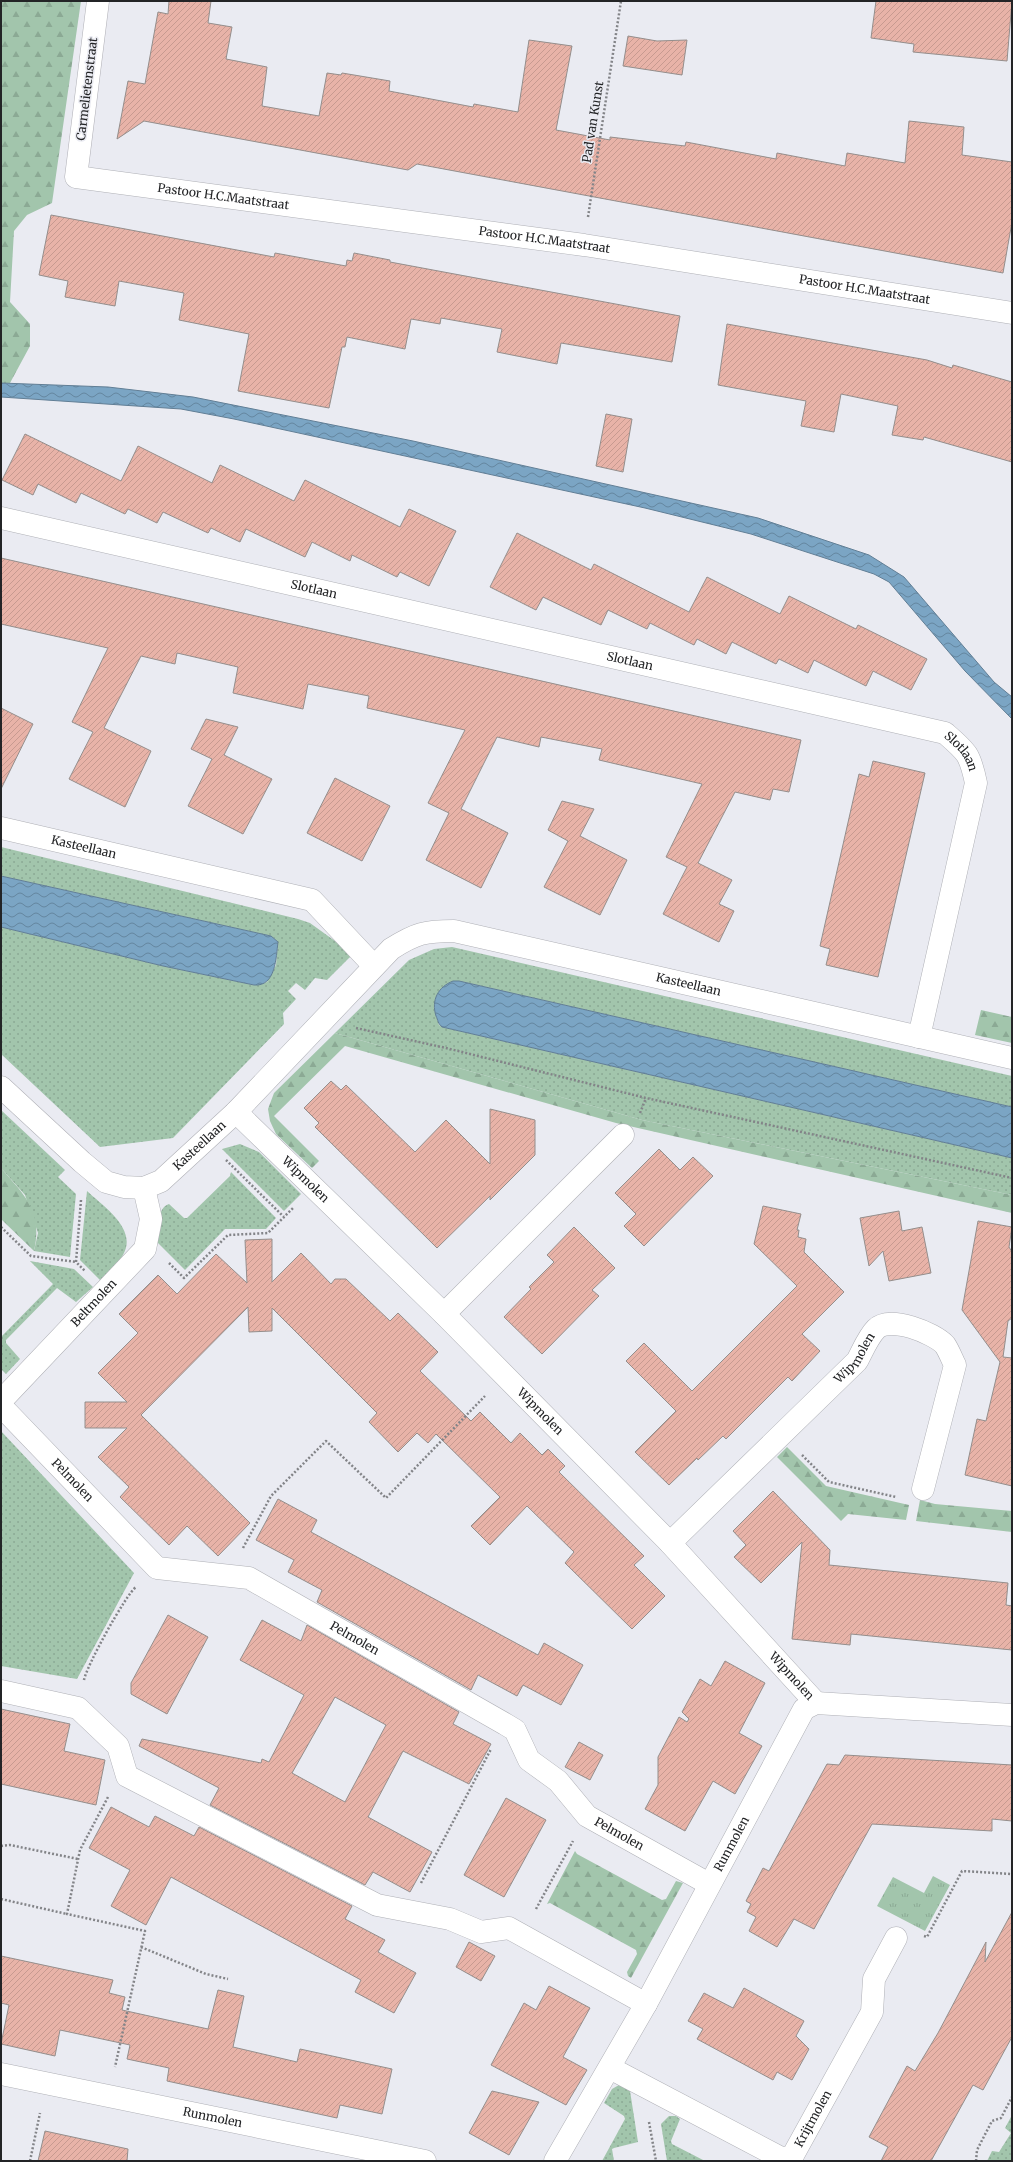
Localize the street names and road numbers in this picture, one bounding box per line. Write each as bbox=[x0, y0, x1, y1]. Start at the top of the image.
street label: Carmelietenstraat bbox=[73, 36, 100, 141]
street label: Pad van Kunst bbox=[579, 80, 606, 164]
street label: Pastoor H.C.Maatstraat bbox=[157, 180, 290, 212]
street label: Pastoor H.C.Maatstraat bbox=[478, 223, 612, 256]
street label: Pastoor H.C.Maatstraat bbox=[798, 271, 932, 307]
street label: Slotlaan bbox=[289, 576, 339, 601]
street label: Slotlaan bbox=[605, 648, 655, 673]
street label: Slotlaan bbox=[942, 728, 981, 773]
street label: Kasteellaan bbox=[50, 832, 118, 862]
street label: Kasteellaan bbox=[655, 969, 723, 999]
street label: Kasteellaan bbox=[170, 1117, 229, 1173]
street label: Wipmolen bbox=[279, 1152, 333, 1205]
street label: Beltmolen bbox=[67, 1276, 119, 1329]
street label: Wipmolen bbox=[830, 1329, 878, 1387]
street label: Wipmolen bbox=[514, 1384, 567, 1438]
street label: Pelmolen bbox=[49, 1455, 97, 1505]
street label: Pelmolen bbox=[328, 1618, 382, 1658]
street label: Wipmolen bbox=[766, 1648, 818, 1703]
street label: Pelmolen bbox=[592, 1814, 647, 1853]
street label: Runmolen bbox=[710, 1814, 752, 1874]
street label: Krijtmolen bbox=[791, 2087, 834, 2150]
street label: Runmolen bbox=[182, 2104, 244, 2130]

